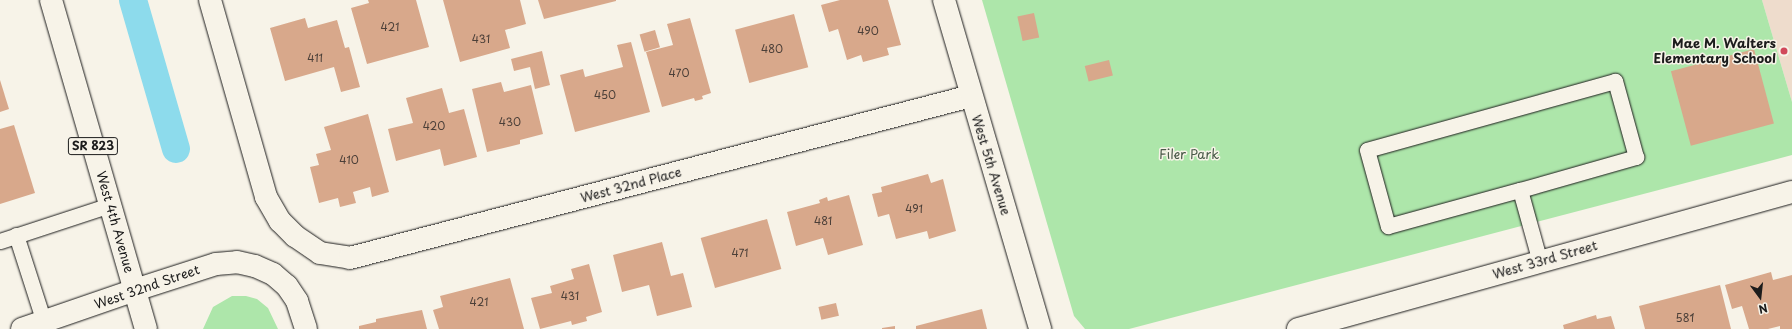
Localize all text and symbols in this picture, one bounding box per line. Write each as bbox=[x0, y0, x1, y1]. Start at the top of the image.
house number: 421 bbox=[381, 20, 399, 34]
house number: 490 bbox=[857, 24, 879, 38]
house number: 431 bbox=[472, 32, 490, 46]
place label: Mae M. Walters Elementary School bbox=[1654, 36, 1776, 67]
house number: 480 bbox=[761, 42, 783, 56]
marker: Mae M. Walters Elementary School bbox=[1779, 46, 1789, 56]
house number: 411 bbox=[307, 51, 323, 65]
house number: 470 bbox=[669, 66, 689, 80]
house number: 450 bbox=[594, 88, 616, 102]
street label: West 5th Avenue bbox=[968, 113, 1014, 217]
house number: 430 bbox=[499, 115, 521, 129]
house number: 420 bbox=[423, 119, 445, 133]
road number: SR 823 bbox=[67, 136, 119, 156]
park label: Filer Park bbox=[1158, 146, 1220, 162]
house number: 410 bbox=[339, 153, 359, 167]
street label: West 32nd Place bbox=[578, 164, 684, 206]
street label: West 4th Avenue bbox=[93, 170, 137, 274]
house number: 491 bbox=[905, 202, 923, 216]
house number: 481 bbox=[814, 214, 832, 228]
street label: West 33rd Street bbox=[1491, 238, 1599, 282]
house number: 471 bbox=[731, 246, 749, 260]
street label: West 32nd Street bbox=[92, 262, 202, 312]
north arrow bbox=[1740, 277, 1780, 317]
house number: 431 bbox=[561, 289, 579, 303]
house number: 421 bbox=[470, 295, 488, 309]
text: N bbox=[1757, 300, 1770, 318]
house number: 581 bbox=[1676, 311, 1694, 325]

